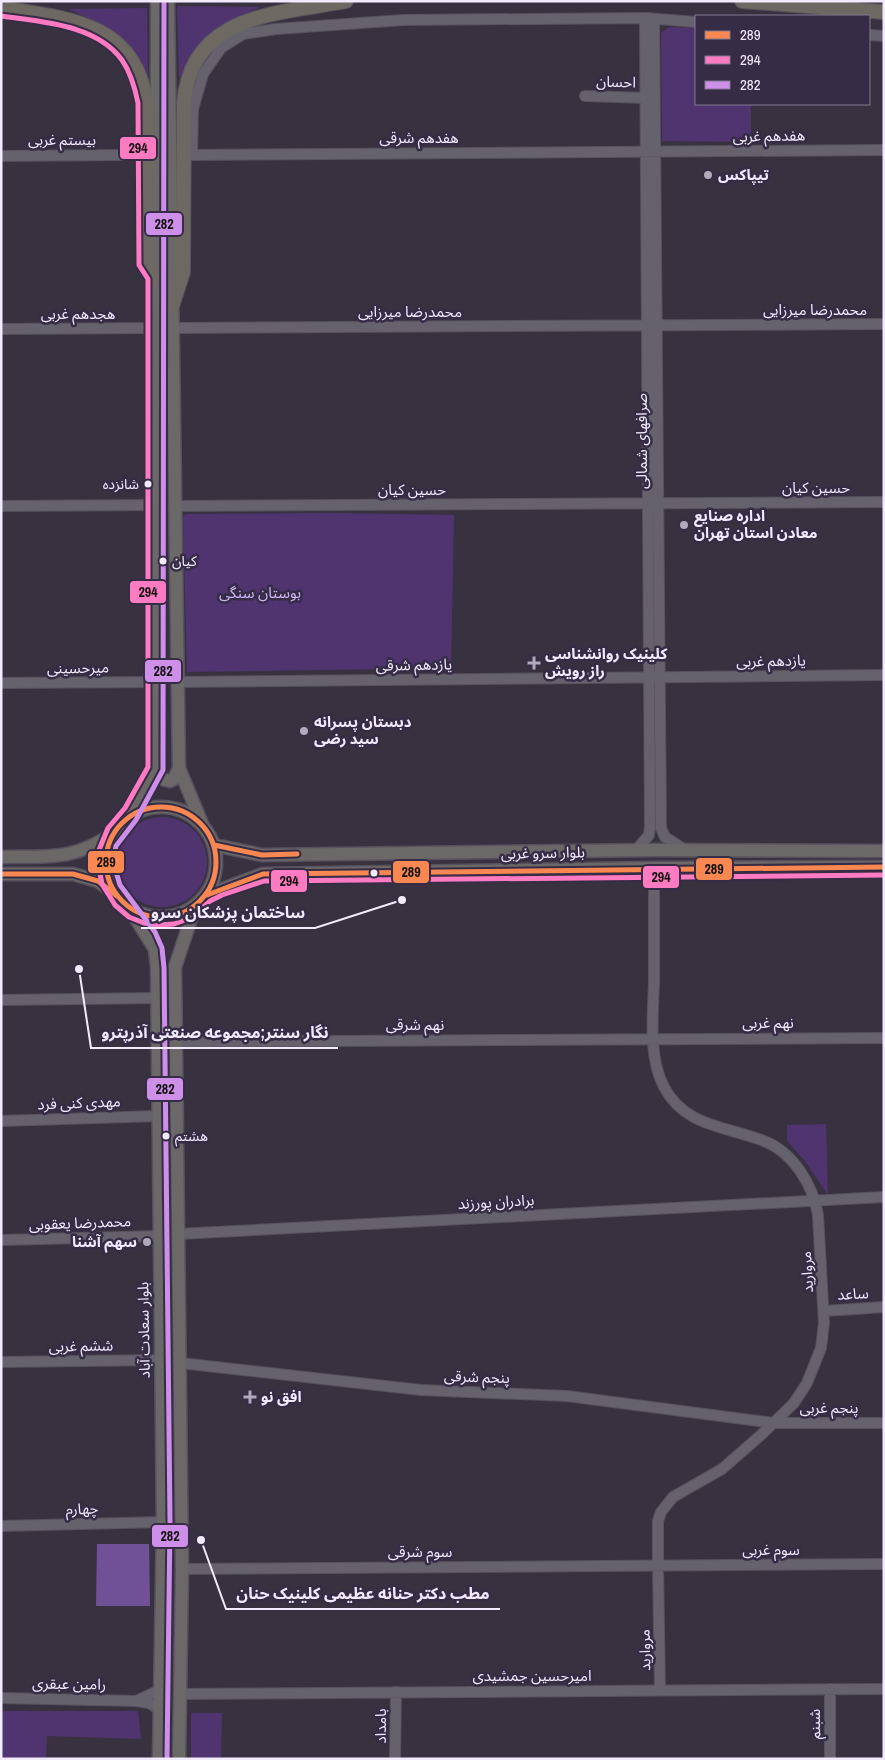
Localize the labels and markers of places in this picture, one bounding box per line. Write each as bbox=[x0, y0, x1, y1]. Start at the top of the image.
place label: تیپاکس bbox=[718, 164, 769, 185]
marker: تیپاکس bbox=[702, 169, 714, 181]
place label: شانزده bbox=[103, 475, 139, 493]
marker: شانزده bbox=[143, 479, 153, 489]
place label: اداره صنایع معادن استان تهران bbox=[694, 505, 817, 543]
marker: اداره صنایع معادن استان تهران bbox=[678, 519, 690, 531]
place label: کیان bbox=[172, 552, 197, 570]
marker: کیان bbox=[158, 556, 168, 566]
place label: کلینیک روانشناسی راز رویش bbox=[545, 643, 667, 681]
marker: کلینیک روانشناسی راز رویش bbox=[527, 656, 541, 670]
place label: دبستان پسرانه سید رضی bbox=[314, 711, 412, 749]
marker: دبستان پسرانه سید رضی bbox=[298, 725, 310, 737]
unlabelled marker bbox=[369, 868, 379, 878]
callout: ساختمان پزشکان سرو bbox=[141, 897, 315, 928]
callout: نگار سنتر;مجموعه صنعتی آذرپترو bbox=[91, 1017, 338, 1048]
place label: هشتم bbox=[175, 1127, 208, 1147]
marker: هشتم bbox=[161, 1131, 171, 1141]
place label: سهم آشنا bbox=[72, 1231, 137, 1253]
marker: سهم آشنا bbox=[141, 1236, 153, 1248]
place label: افق نو bbox=[261, 1386, 302, 1407]
marker: افق نو bbox=[243, 1390, 257, 1404]
callout: مطب دکتر حنانه عظیمی کلینیک حنان bbox=[226, 1578, 500, 1609]

